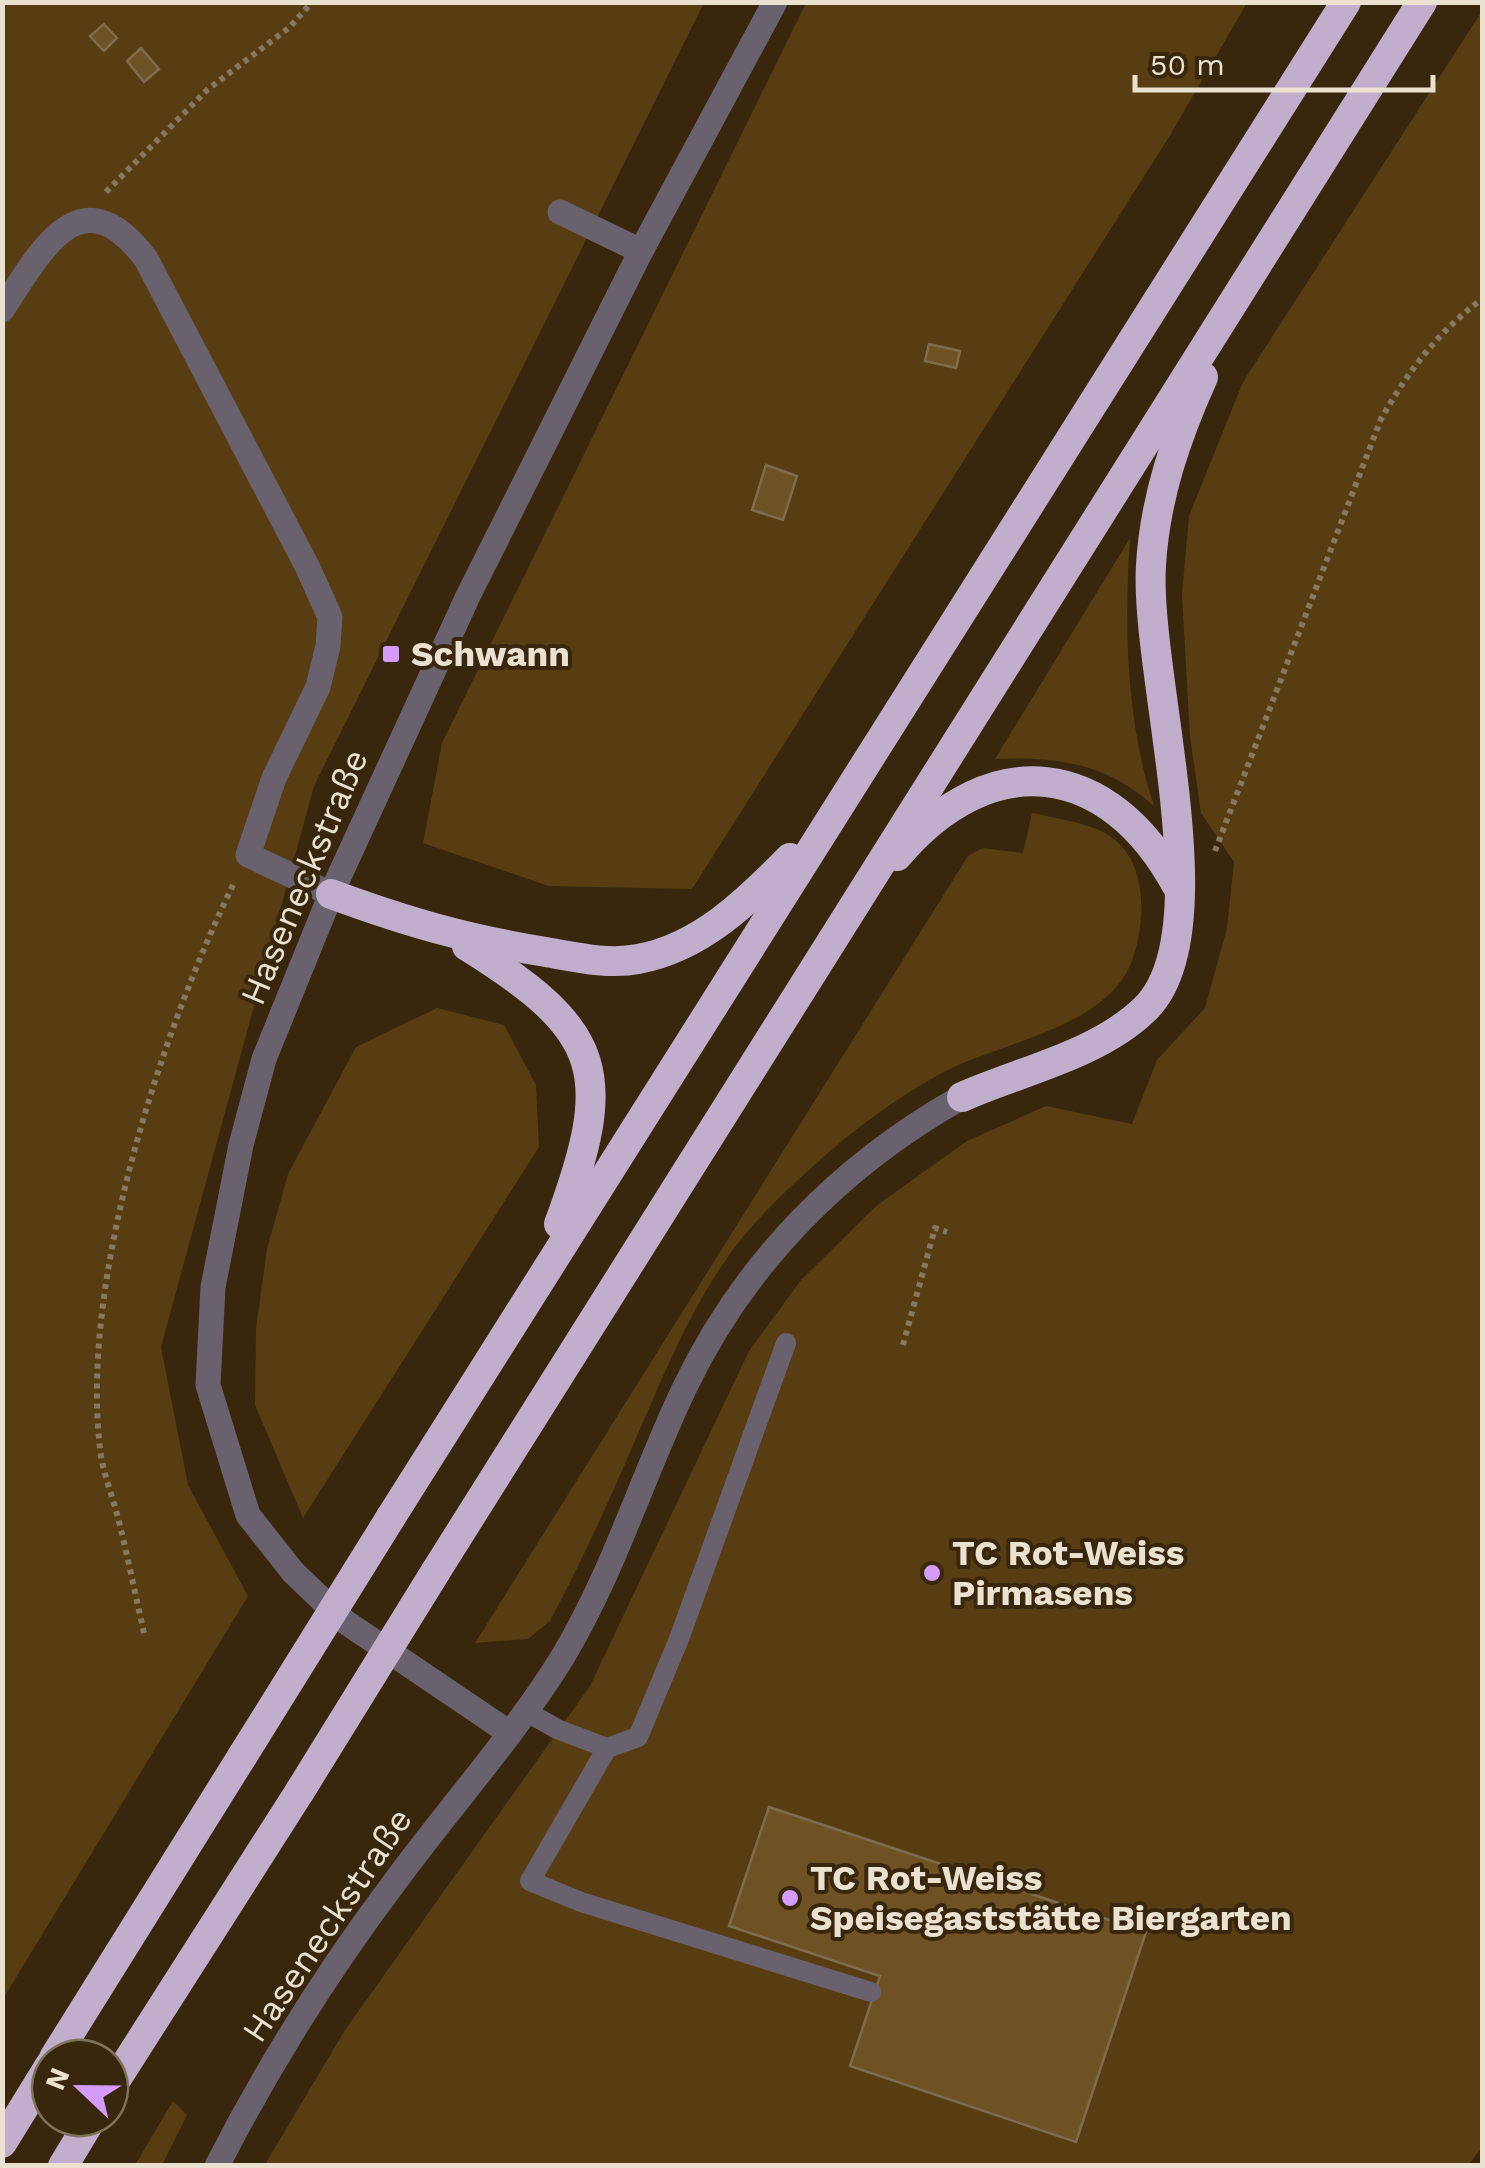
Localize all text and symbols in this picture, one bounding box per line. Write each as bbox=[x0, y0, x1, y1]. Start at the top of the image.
scale bar bbox=[1135, 30, 1432, 92]
text: 50 m bbox=[1150, 47, 1225, 82]
place label: Schwann bbox=[411, 633, 570, 675]
marker: Schwann bbox=[380, 643, 402, 665]
street label: Haseneckstraße bbox=[231, 743, 377, 1011]
place label: TC Rot-Weiss Pirmasens bbox=[952, 1532, 1185, 1614]
marker: TC Rot-Weiss Pirmasens bbox=[921, 1562, 943, 1584]
street label: Haseneckstraße bbox=[233, 1800, 421, 2050]
place label: TC Rot-Weiss Speisegaststätte Biergarten bbox=[810, 1857, 1292, 1939]
marker: TC Rot-Weiss Speisegaststätte Biergarten bbox=[779, 1887, 801, 1909]
north arrow bbox=[30, 2038, 130, 2138]
text: N bbox=[38, 2063, 76, 2095]

